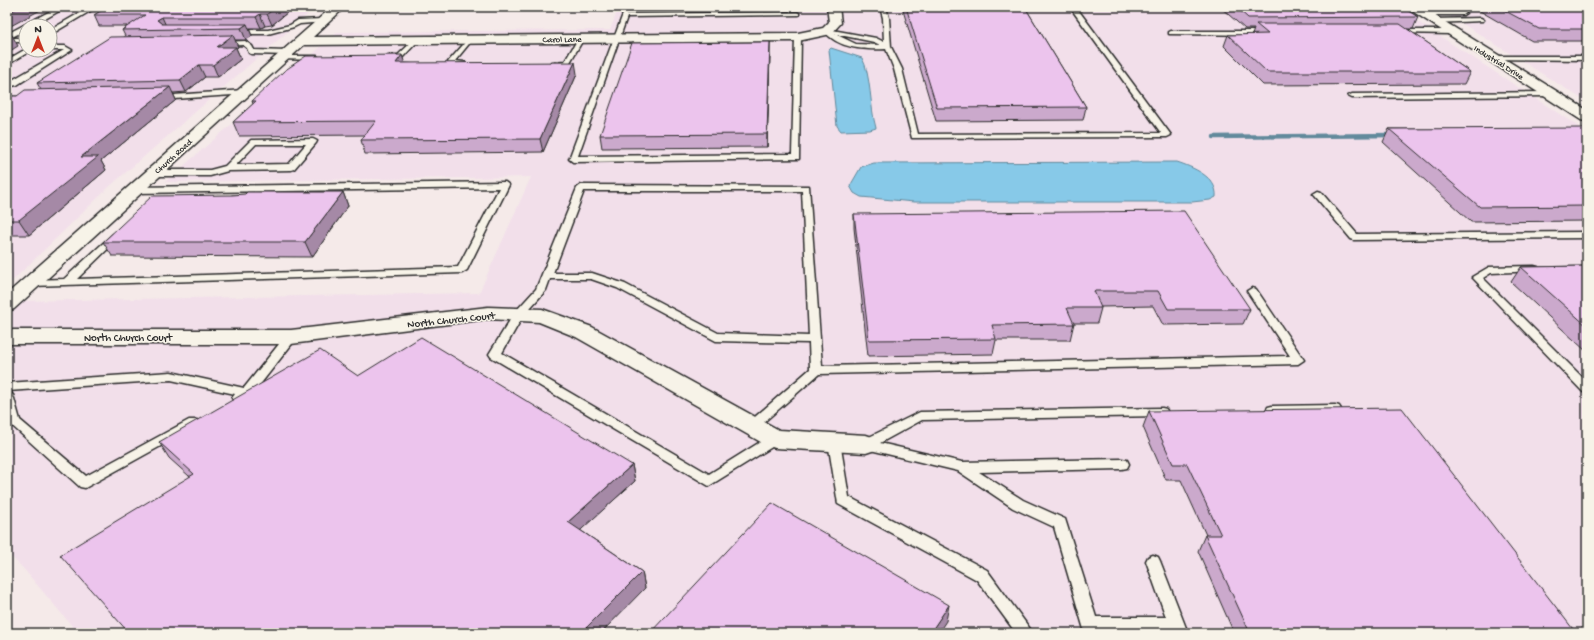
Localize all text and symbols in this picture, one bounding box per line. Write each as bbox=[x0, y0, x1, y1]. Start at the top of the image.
north arrow bbox=[18, 18, 58, 58]
text: N bbox=[34, 24, 42, 36]
street label: Carol Lane bbox=[542, 35, 582, 46]
street label: Industrial Drive bbox=[1471, 44, 1525, 83]
street label: Church Road bbox=[153, 137, 196, 177]
street label: North Church Court bbox=[407, 310, 497, 332]
street label: North Church Court bbox=[84, 333, 174, 345]

